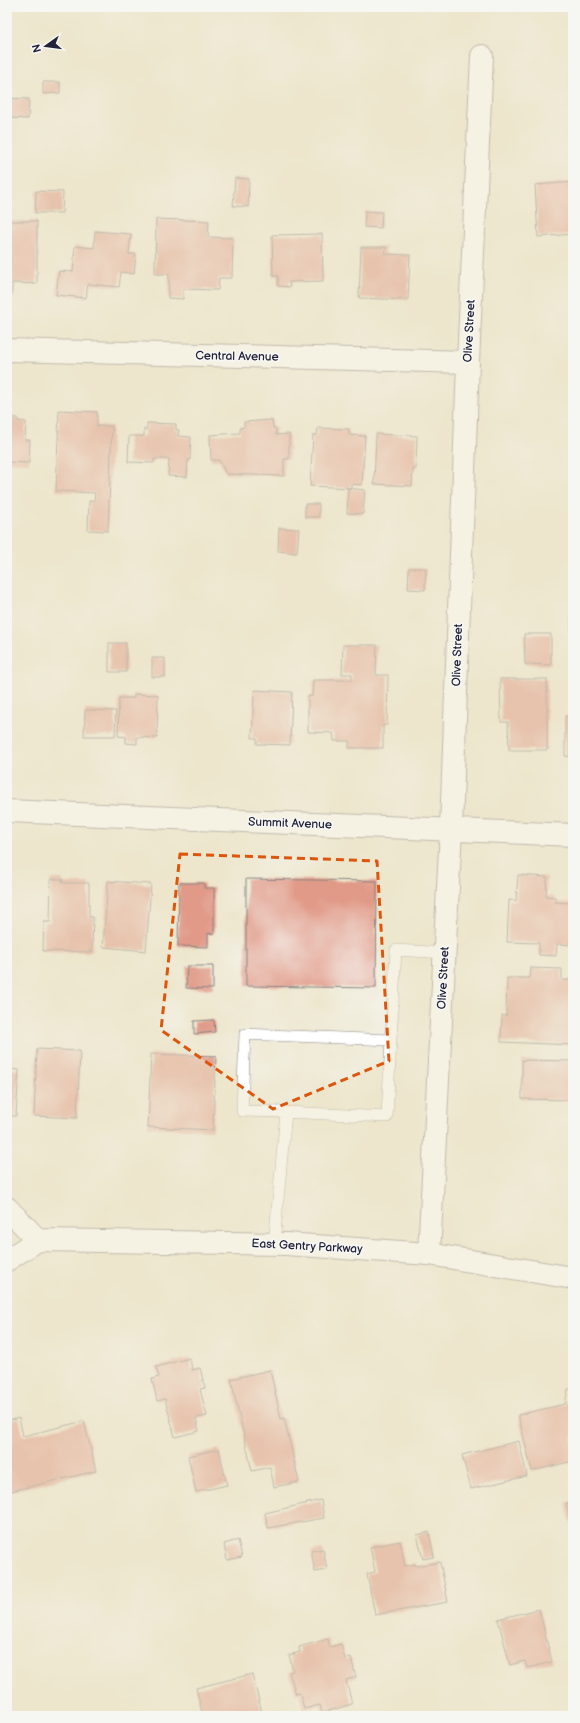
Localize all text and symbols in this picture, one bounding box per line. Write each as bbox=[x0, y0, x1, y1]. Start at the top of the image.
north arrow bbox=[26, 26, 66, 66]
text: N bbox=[29, 43, 44, 54]
street label: Olive Street bbox=[460, 299, 479, 363]
street label: Central Avenue bbox=[195, 348, 279, 365]
street label: Olive Street bbox=[449, 623, 466, 687]
street label: Summit Avenue bbox=[248, 815, 332, 832]
street label: Olive Street bbox=[434, 946, 453, 1010]
street label: East Gentry Parkway bbox=[251, 1236, 363, 1257]

